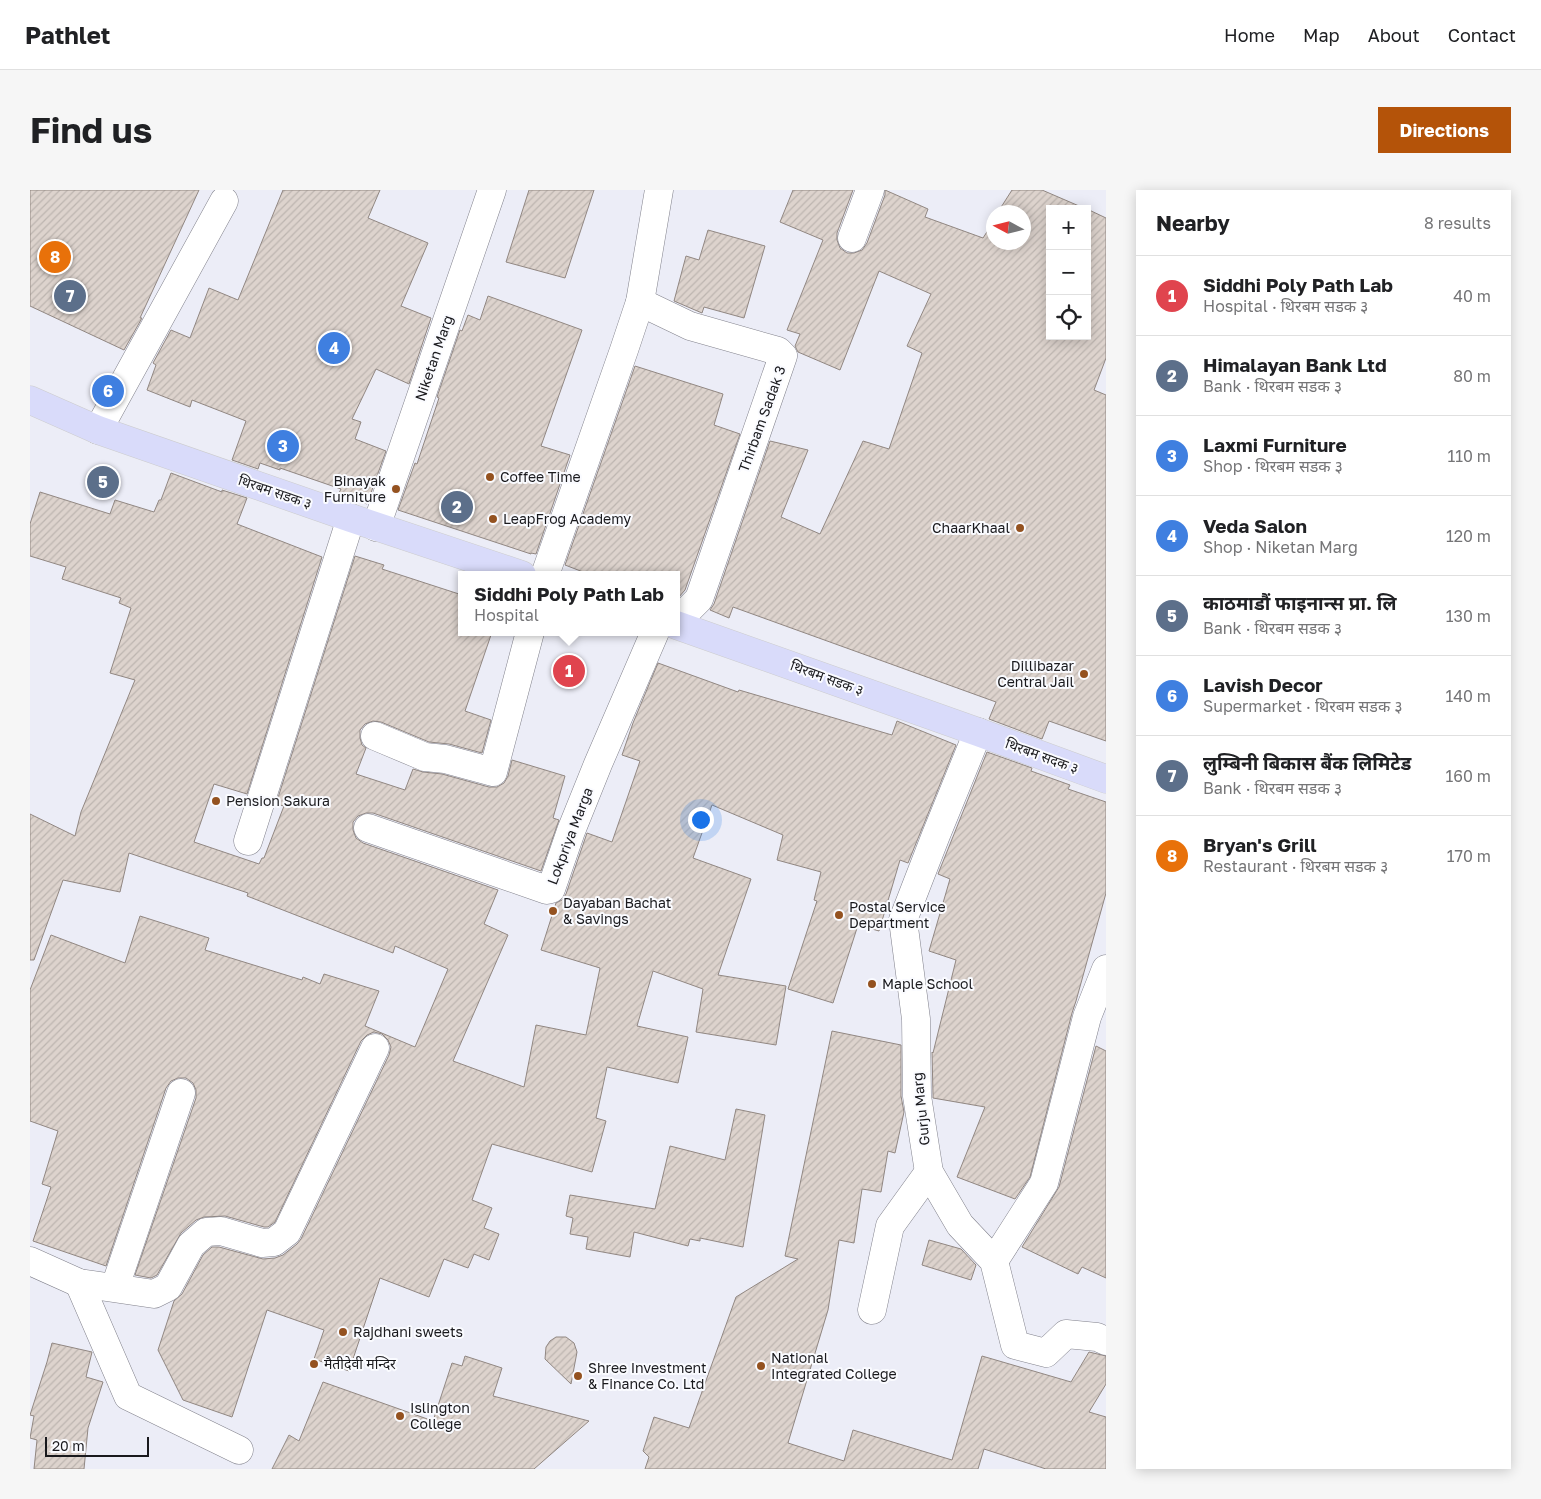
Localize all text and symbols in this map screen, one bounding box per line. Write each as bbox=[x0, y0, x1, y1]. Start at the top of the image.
text: Pathlet bbox=[25, 20, 110, 49]
text: Home bbox=[1224, 24, 1275, 46]
text: Map bbox=[1303, 24, 1340, 46]
text: About bbox=[1368, 24, 1420, 46]
text: Contact bbox=[1448, 24, 1516, 46]
button: Directions bbox=[1378, 107, 1511, 153]
text: Find us bbox=[30, 109, 152, 151]
north arrow bbox=[986, 205, 1031, 250]
map controls bbox=[1046, 205, 1091, 340]
button: + bbox=[1046, 205, 1091, 250]
text: Nearby bbox=[1156, 210, 1230, 236]
text: 8 results bbox=[1424, 213, 1491, 233]
pin: 8 bbox=[39, 238, 71, 276]
button: − bbox=[1046, 250, 1091, 295]
text: Siddhi Poly Path Lab bbox=[1203, 273, 1393, 296]
pin: 7 bbox=[54, 277, 86, 315]
text: 1 bbox=[1168, 286, 1176, 306]
text: 40 m bbox=[1453, 286, 1491, 306]
button: locate bbox=[1046, 295, 1091, 340]
text: Hospital · थिरबम सडक ३ bbox=[1203, 296, 1368, 316]
street label: Niketan Marg bbox=[411, 313, 456, 403]
pin: 4 bbox=[318, 329, 350, 367]
text: Himalayan Bank Ltd bbox=[1203, 353, 1387, 376]
street label: Thirbam Sadak 3 bbox=[734, 363, 789, 474]
text: 2 bbox=[1167, 366, 1177, 386]
text: 80 m bbox=[1453, 366, 1491, 386]
pin: 6 bbox=[92, 372, 124, 410]
text: Bank · थिरबम सडक ३ bbox=[1203, 376, 1342, 396]
pin: 3 bbox=[267, 427, 299, 465]
text: Laxmi Furniture bbox=[1203, 433, 1347, 456]
text: 3 bbox=[1167, 446, 1177, 466]
text: 110 m bbox=[1447, 446, 1491, 466]
text: Shop · थिरबम सडक ३ bbox=[1203, 456, 1343, 476]
pin: 5 bbox=[87, 463, 119, 501]
place label: Coffee Time bbox=[500, 468, 581, 485]
street label: थिरबम सडक ३ bbox=[236, 471, 314, 512]
marker: Coffee Time bbox=[484, 471, 496, 483]
place label: Binayak Furniture bbox=[324, 472, 386, 505]
marker: Binayak Furniture bbox=[390, 483, 402, 495]
pin: 2 bbox=[441, 488, 473, 526]
place label: LeapFrog Academy bbox=[503, 510, 631, 527]
marker: LeapFrog Academy bbox=[487, 513, 499, 525]
text: Veda Salon bbox=[1203, 514, 1307, 537]
place label: ChaarKhaal bbox=[932, 519, 1010, 536]
marker: ChaarKhaal bbox=[1014, 522, 1026, 534]
text: 4 bbox=[1167, 526, 1177, 546]
text: 120 m bbox=[1446, 526, 1491, 546]
text: Shop · Niketan Marg bbox=[1203, 537, 1358, 557]
popup bbox=[458, 571, 680, 636]
text: Siddhi Poly Path Lab bbox=[474, 582, 664, 605]
text: काठमाडौं फाइनान्स प्रा. लि bbox=[1203, 591, 1396, 614]
text: Hospital bbox=[474, 605, 539, 625]
text: 5 bbox=[1167, 606, 1177, 626]
text: 130 m bbox=[1446, 606, 1491, 626]
text: Bank · थिरबम सडक ३ bbox=[1203, 618, 1342, 638]
pin: 1 bbox=[553, 652, 585, 690]
street label: थिरबम सडक ३ bbox=[788, 656, 866, 699]
place label: Dillibazar Central Jail bbox=[997, 657, 1075, 690]
marker: Dillibazar Central Jail bbox=[1078, 668, 1090, 680]
text: Lavish Decor bbox=[1203, 673, 1323, 696]
text: 6 bbox=[1167, 686, 1177, 706]
text: 140 m bbox=[1445, 686, 1491, 706]
text: Supermarket · थिरबम सडक ३ bbox=[1203, 696, 1403, 716]
street label: थिरबम सदक ३ bbox=[1003, 734, 1081, 777]
text: लुम्बिनी बिकास बैंक लिमिटेड bbox=[1203, 751, 1411, 774]
text: 7 bbox=[1168, 766, 1176, 786]
text: 160 m bbox=[1445, 766, 1491, 786]
text: Bank · थिरबम सडक ३ bbox=[1203, 778, 1342, 798]
street label: Lokpriya Marga bbox=[543, 785, 596, 887]
place label: Pension Sakura bbox=[226, 792, 330, 809]
marker: Pension Sakura bbox=[210, 795, 222, 807]
your location bbox=[688, 807, 714, 833]
text: Bryan's Grill bbox=[1203, 833, 1317, 856]
text: 8 bbox=[1167, 846, 1177, 866]
text: 170 m bbox=[1447, 846, 1491, 866]
text: Restaurant · थिरबम सडक ३ bbox=[1203, 856, 1388, 876]
place label: Dayaban Bachat & Savings bbox=[563, 894, 671, 927]
place label: Postal Service Department bbox=[849, 898, 946, 931]
marker: Dayaban Bachat & Savings bbox=[547, 905, 559, 917]
marker: Postal Service Department bbox=[833, 909, 845, 921]
place label: Maple School bbox=[882, 975, 973, 992]
marker: Maple School bbox=[866, 978, 878, 990]
street label: Gurju Marg bbox=[908, 1072, 933, 1146]
place label: Rajdhani sweets bbox=[353, 1323, 463, 1340]
marker: Rajdhani sweets bbox=[337, 1326, 349, 1338]
place label: National Integrated College bbox=[771, 1349, 897, 1382]
place label: मैतीदेवी मन्दिर bbox=[324, 1355, 396, 1372]
marker: मैतीदेवी मन्दिर bbox=[308, 1358, 320, 1370]
place label: Shree Investment & Finance Co. Ltd bbox=[588, 1359, 707, 1392]
marker: National Integrated College bbox=[755, 1360, 767, 1372]
marker: Shree Investment & Finance Co. Ltd bbox=[572, 1370, 584, 1382]
place label: Islington College bbox=[410, 1399, 470, 1432]
marker: Islington College bbox=[394, 1410, 406, 1422]
scale bar bbox=[45, 1434, 149, 1457]
text: 20 m bbox=[52, 1437, 85, 1454]

